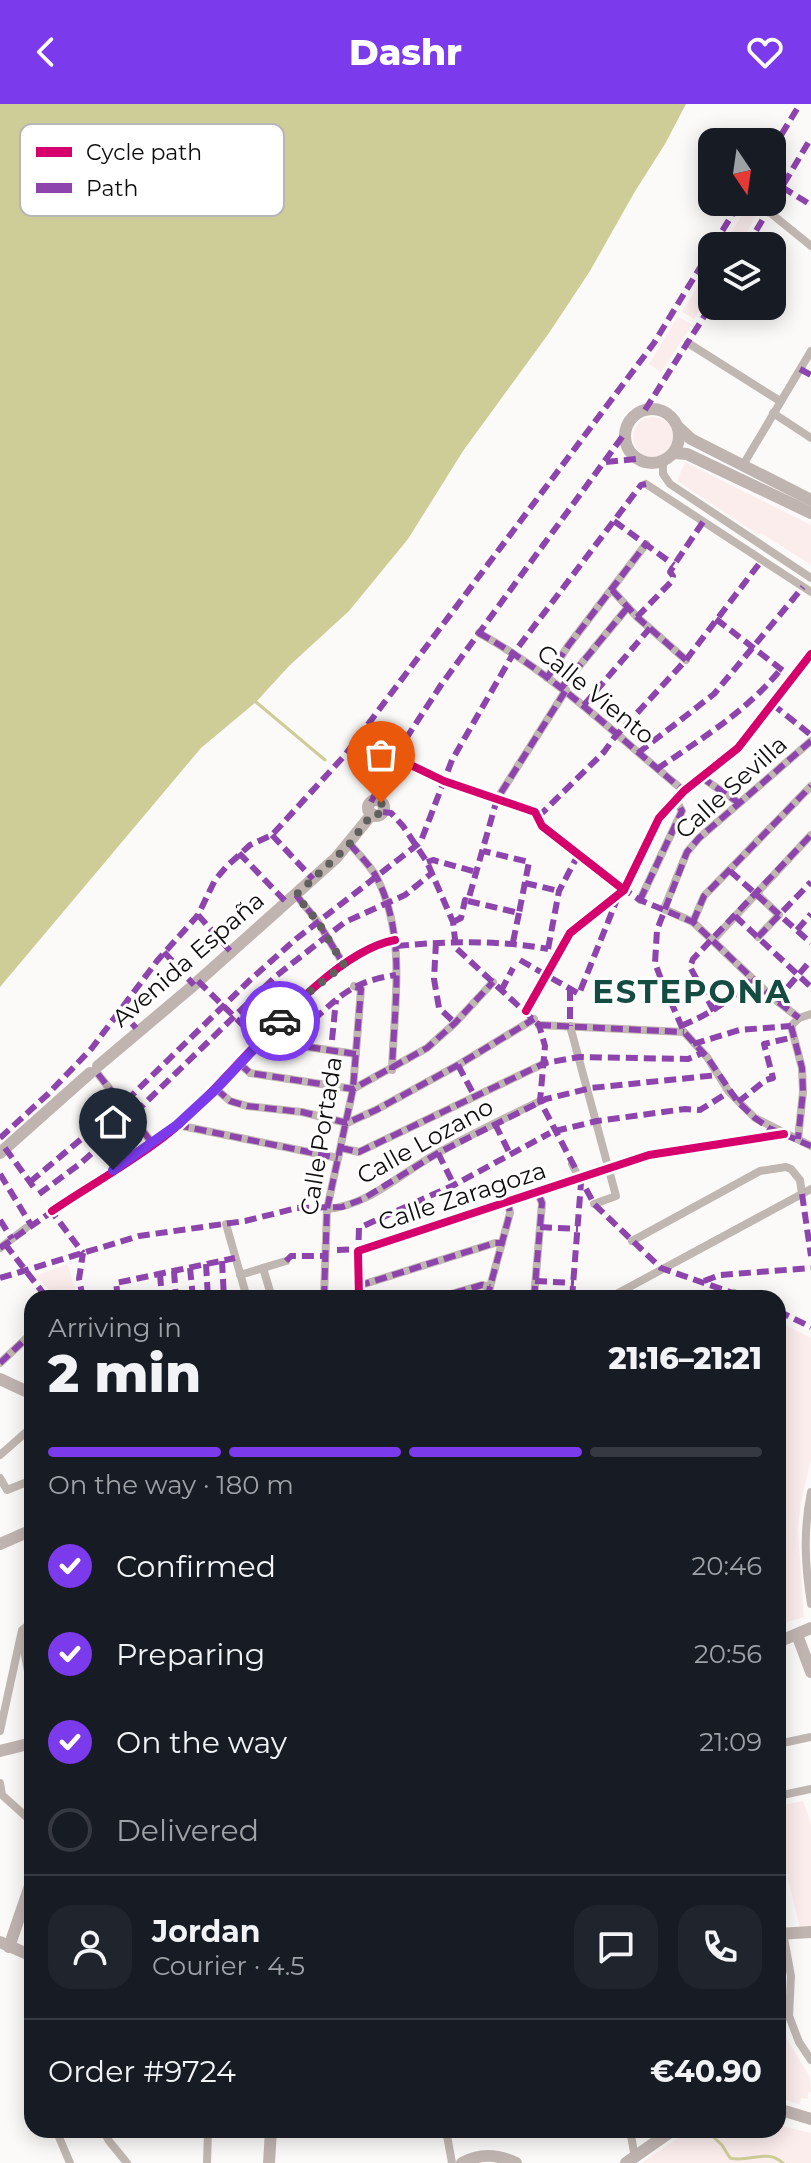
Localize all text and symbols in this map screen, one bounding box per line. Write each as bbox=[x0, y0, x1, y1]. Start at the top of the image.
icon: back bbox=[24, 30, 68, 74]
text: Dashr bbox=[349, 30, 462, 74]
icon: heart bbox=[743, 30, 787, 74]
legend bbox=[20, 124, 284, 216]
north arrow bbox=[698, 128, 786, 216]
map controls bbox=[698, 128, 786, 320]
text: Cycle path bbox=[86, 139, 202, 166]
text: Path bbox=[86, 175, 138, 202]
button: layers bbox=[698, 232, 786, 320]
street label: Calle Viento bbox=[531, 638, 661, 750]
pin bbox=[347, 721, 415, 803]
street label: Calle Sevilla bbox=[669, 729, 793, 845]
icon: bag bbox=[359, 733, 403, 777]
street label: Avenida España bbox=[106, 885, 270, 1033]
district label: ESTEPONA bbox=[592, 972, 792, 1011]
courier bbox=[240, 981, 320, 1061]
icon: car bbox=[258, 999, 302, 1043]
street label: Calle Portada bbox=[294, 1054, 348, 1218]
pin bbox=[79, 1088, 147, 1170]
street label: Calle Lozano bbox=[352, 1092, 498, 1190]
icon: home bbox=[91, 1100, 135, 1144]
street label: Calle Zaragoza bbox=[374, 1155, 550, 1237]
text: Arriving in bbox=[48, 1312, 182, 1344]
text: 21:16–21:21 bbox=[608, 1340, 762, 1377]
text: 2 min bbox=[48, 1342, 201, 1405]
text: On the way · 180 m bbox=[48, 1469, 294, 1501]
icon: check bbox=[48, 1544, 92, 1588]
text: Confirmed bbox=[116, 1548, 276, 1585]
text: 20:46 bbox=[692, 1550, 762, 1582]
icon: check bbox=[48, 1632, 92, 1676]
text: Preparing bbox=[116, 1636, 265, 1673]
text: 20:56 bbox=[694, 1638, 762, 1670]
icon: check bbox=[48, 1720, 92, 1764]
text: On the way bbox=[116, 1724, 287, 1761]
text: 21:09 bbox=[699, 1726, 762, 1758]
text: Delivered bbox=[116, 1812, 259, 1849]
button: person bbox=[48, 1905, 132, 1989]
button: chat bbox=[574, 1905, 658, 1989]
button: phone bbox=[678, 1905, 762, 1989]
text: Jordan bbox=[152, 1913, 261, 1950]
text: Courier · 4.5 bbox=[152, 1950, 305, 1982]
text: Order #9724 bbox=[48, 2053, 236, 2090]
text: €40.90 bbox=[650, 2053, 762, 2090]

